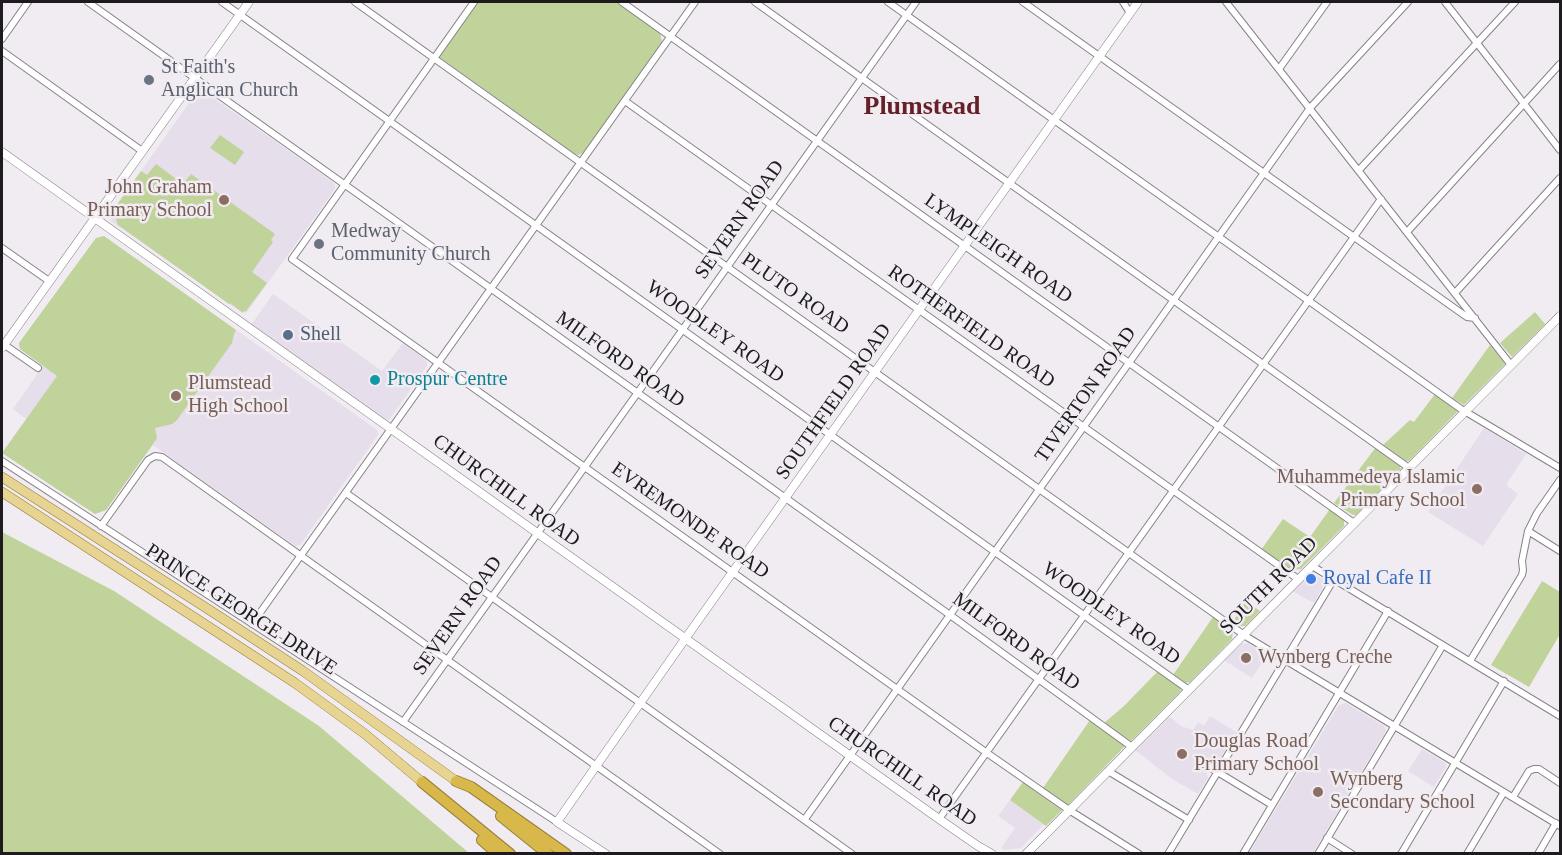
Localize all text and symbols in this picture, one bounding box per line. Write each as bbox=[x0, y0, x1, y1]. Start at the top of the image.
place label: St Faith's Anglican Church bbox=[161, 56, 298, 103]
marker: St Faith's Anglican Church bbox=[142, 73, 156, 87]
district label: Plumstead bbox=[864, 91, 980, 123]
street label: SEVERN ROAD bbox=[690, 156, 790, 284]
place label: John Graham Primary School bbox=[87, 176, 212, 223]
street label: LYMPLEIGH ROAD bbox=[919, 189, 1077, 309]
marker: John Graham Primary School bbox=[217, 193, 231, 207]
place label: Medway Community Church bbox=[331, 220, 490, 267]
marker: Medway Community Church bbox=[312, 237, 326, 251]
street label: PLUTO ROAD bbox=[737, 248, 853, 340]
street label: ROTHERFIELD ROAD bbox=[883, 260, 1059, 394]
street label: WOODLEY ROAD bbox=[641, 275, 789, 389]
street label: MILFORD ROAD bbox=[551, 307, 689, 413]
street label: SOUTHFIELD ROAD bbox=[771, 319, 897, 485]
place label: Shell bbox=[300, 323, 341, 347]
street label: TIVERTON ROAD bbox=[1030, 323, 1142, 467]
marker: Shell bbox=[281, 328, 295, 342]
place label: Prospur Centre bbox=[387, 368, 508, 392]
place label: Plumstead High School bbox=[188, 372, 289, 419]
marker: Prospur Centre bbox=[368, 373, 382, 387]
marker: Plumstead High School bbox=[169, 389, 183, 403]
street label: CHURCHILL ROAD bbox=[428, 430, 584, 552]
street label: EVREMONDE ROAD bbox=[606, 457, 774, 585]
place label: Muhammedeya Islamic Primary School bbox=[1277, 466, 1465, 513]
marker: Muhammedeya Islamic Primary School bbox=[1470, 482, 1484, 496]
street label: SOUTH ROAD bbox=[1215, 532, 1323, 640]
street label: PRINCE GEORGE DRIVE bbox=[141, 539, 341, 681]
street label: SEVERN ROAD bbox=[408, 552, 508, 680]
street label: WOODLEY ROAD bbox=[1037, 557, 1185, 671]
place label: Royal Cafe II bbox=[1323, 567, 1432, 591]
marker: Royal Cafe II bbox=[1304, 572, 1318, 586]
street label: MILFORD ROAD bbox=[948, 588, 1084, 696]
place label: Wynberg Creche bbox=[1258, 646, 1392, 670]
marker: Wynberg Creche bbox=[1239, 651, 1253, 665]
street label: CHURCHILL ROAD bbox=[823, 712, 981, 832]
place label: Douglas Road Primary School bbox=[1194, 730, 1319, 777]
marker: Douglas Road Primary School bbox=[1175, 747, 1189, 761]
place label: Wynberg Secondary School bbox=[1330, 768, 1475, 815]
marker: Wynberg Secondary School bbox=[1311, 785, 1325, 799]

